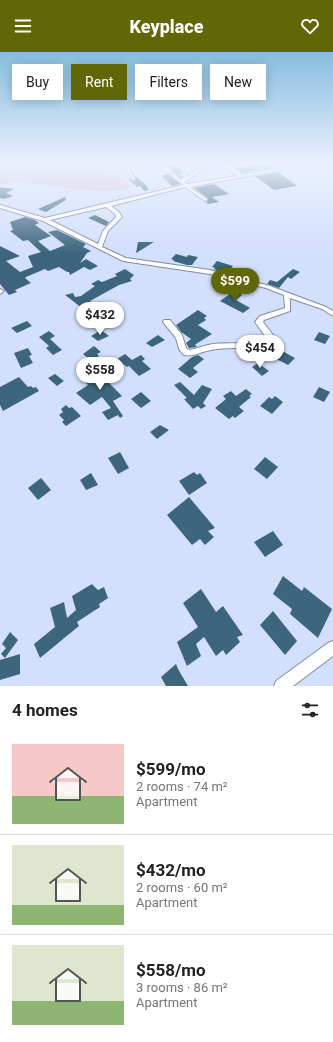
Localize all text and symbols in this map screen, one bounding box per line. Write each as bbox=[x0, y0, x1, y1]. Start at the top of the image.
icon: menu bbox=[12, 15, 34, 37]
icon: heart bbox=[299, 15, 321, 37]
text: Keyplace bbox=[130, 16, 203, 37]
chip: Buy bbox=[12, 64, 63, 100]
chip: Rent bbox=[71, 64, 127, 100]
chip: Filters bbox=[135, 64, 202, 100]
chip: New bbox=[210, 64, 266, 100]
pin: $599 bbox=[211, 268, 259, 302]
text: $599 bbox=[220, 273, 250, 288]
pin: $432 bbox=[76, 302, 124, 336]
text: $432 bbox=[85, 307, 115, 322]
pin: $454 bbox=[236, 335, 284, 369]
text: $454 bbox=[245, 340, 275, 355]
pin: $558 bbox=[76, 357, 124, 391]
text: $558 bbox=[85, 362, 115, 377]
icon: filters bbox=[299, 699, 321, 721]
text: 4 homes bbox=[12, 700, 78, 720]
text: $599/mo bbox=[136, 759, 206, 779]
icon: home bbox=[44, 760, 92, 808]
text: 2 rooms · 74 m² bbox=[136, 779, 228, 794]
text: Apartment bbox=[136, 794, 198, 809]
text: $432/mo bbox=[136, 860, 206, 880]
icon: home bbox=[44, 861, 92, 909]
text: 2 rooms · 60 m² bbox=[136, 880, 228, 895]
text: Apartment bbox=[136, 895, 198, 910]
text: $558/mo bbox=[136, 960, 206, 980]
icon: home bbox=[44, 961, 92, 1009]
text: 3 rooms · 86 m² bbox=[136, 980, 228, 995]
text: Apartment bbox=[136, 995, 198, 1010]

